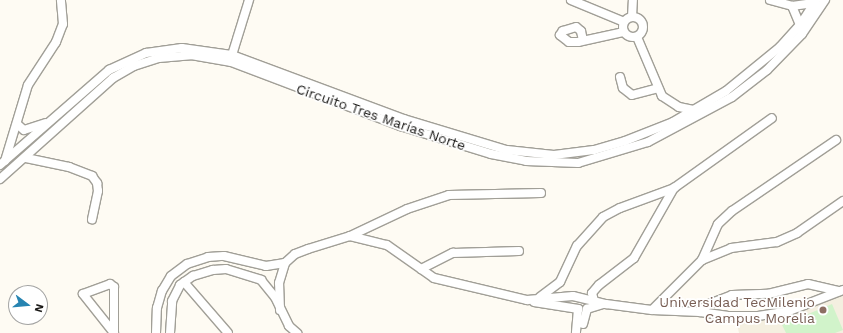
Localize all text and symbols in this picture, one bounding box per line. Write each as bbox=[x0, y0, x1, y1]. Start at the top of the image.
street label: Circuito Tres Marías Norte bbox=[294, 80, 468, 154]
north arrow bbox=[8, 285, 48, 325]
place label: Universidad TecMilenio Campus Morelia bbox=[659, 294, 815, 326]
text: N bbox=[32, 302, 46, 314]
marker: Universidad TecMilenio Campus Morelia bbox=[818, 305, 828, 315]

